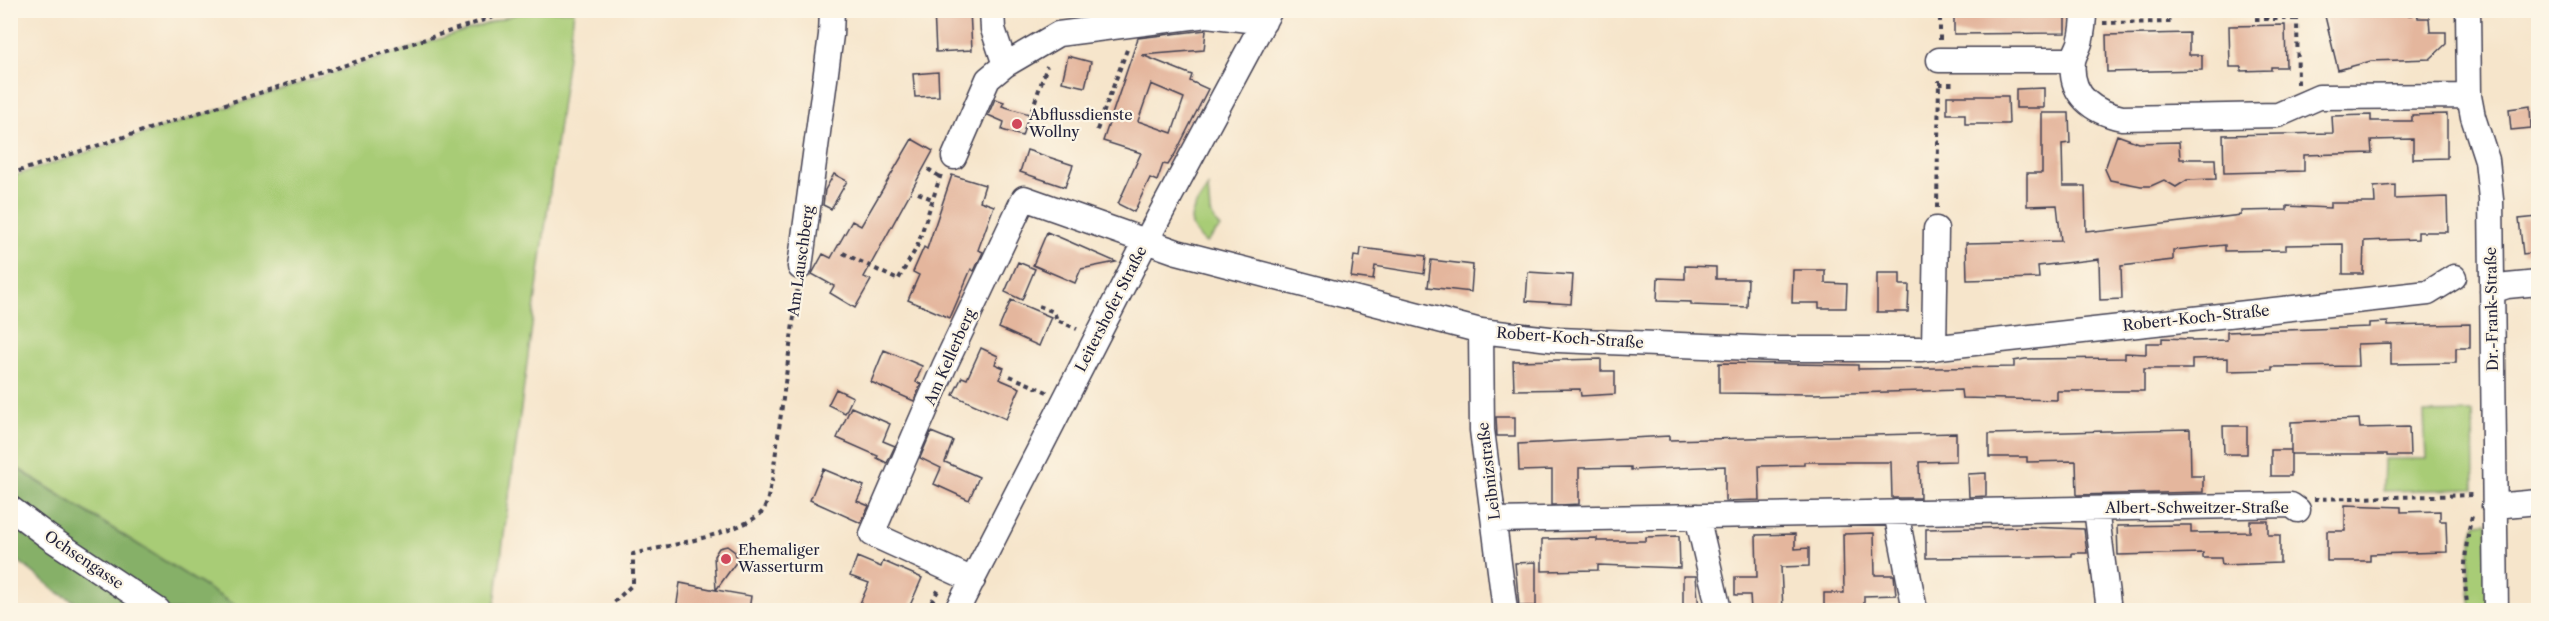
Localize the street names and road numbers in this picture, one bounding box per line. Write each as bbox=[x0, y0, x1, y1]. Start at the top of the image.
street label: Am Lauschberg bbox=[783, 204, 818, 318]
street label: Leitershofer Straße bbox=[1071, 243, 1151, 375]
street label: Dr.-Frank-Straße bbox=[2481, 247, 2502, 371]
street label: Robert-Koch-Straße bbox=[2122, 300, 2270, 335]
street label: Am Kellerberg bbox=[919, 305, 979, 409]
street label: Robert-Koch-Straße bbox=[1496, 323, 1644, 352]
street label: Leibnizstraße bbox=[1473, 421, 1504, 521]
street label: Albert-Schweitzer-Straße bbox=[2104, 498, 2289, 517]
street label: Ochsengasse bbox=[41, 526, 127, 593]

